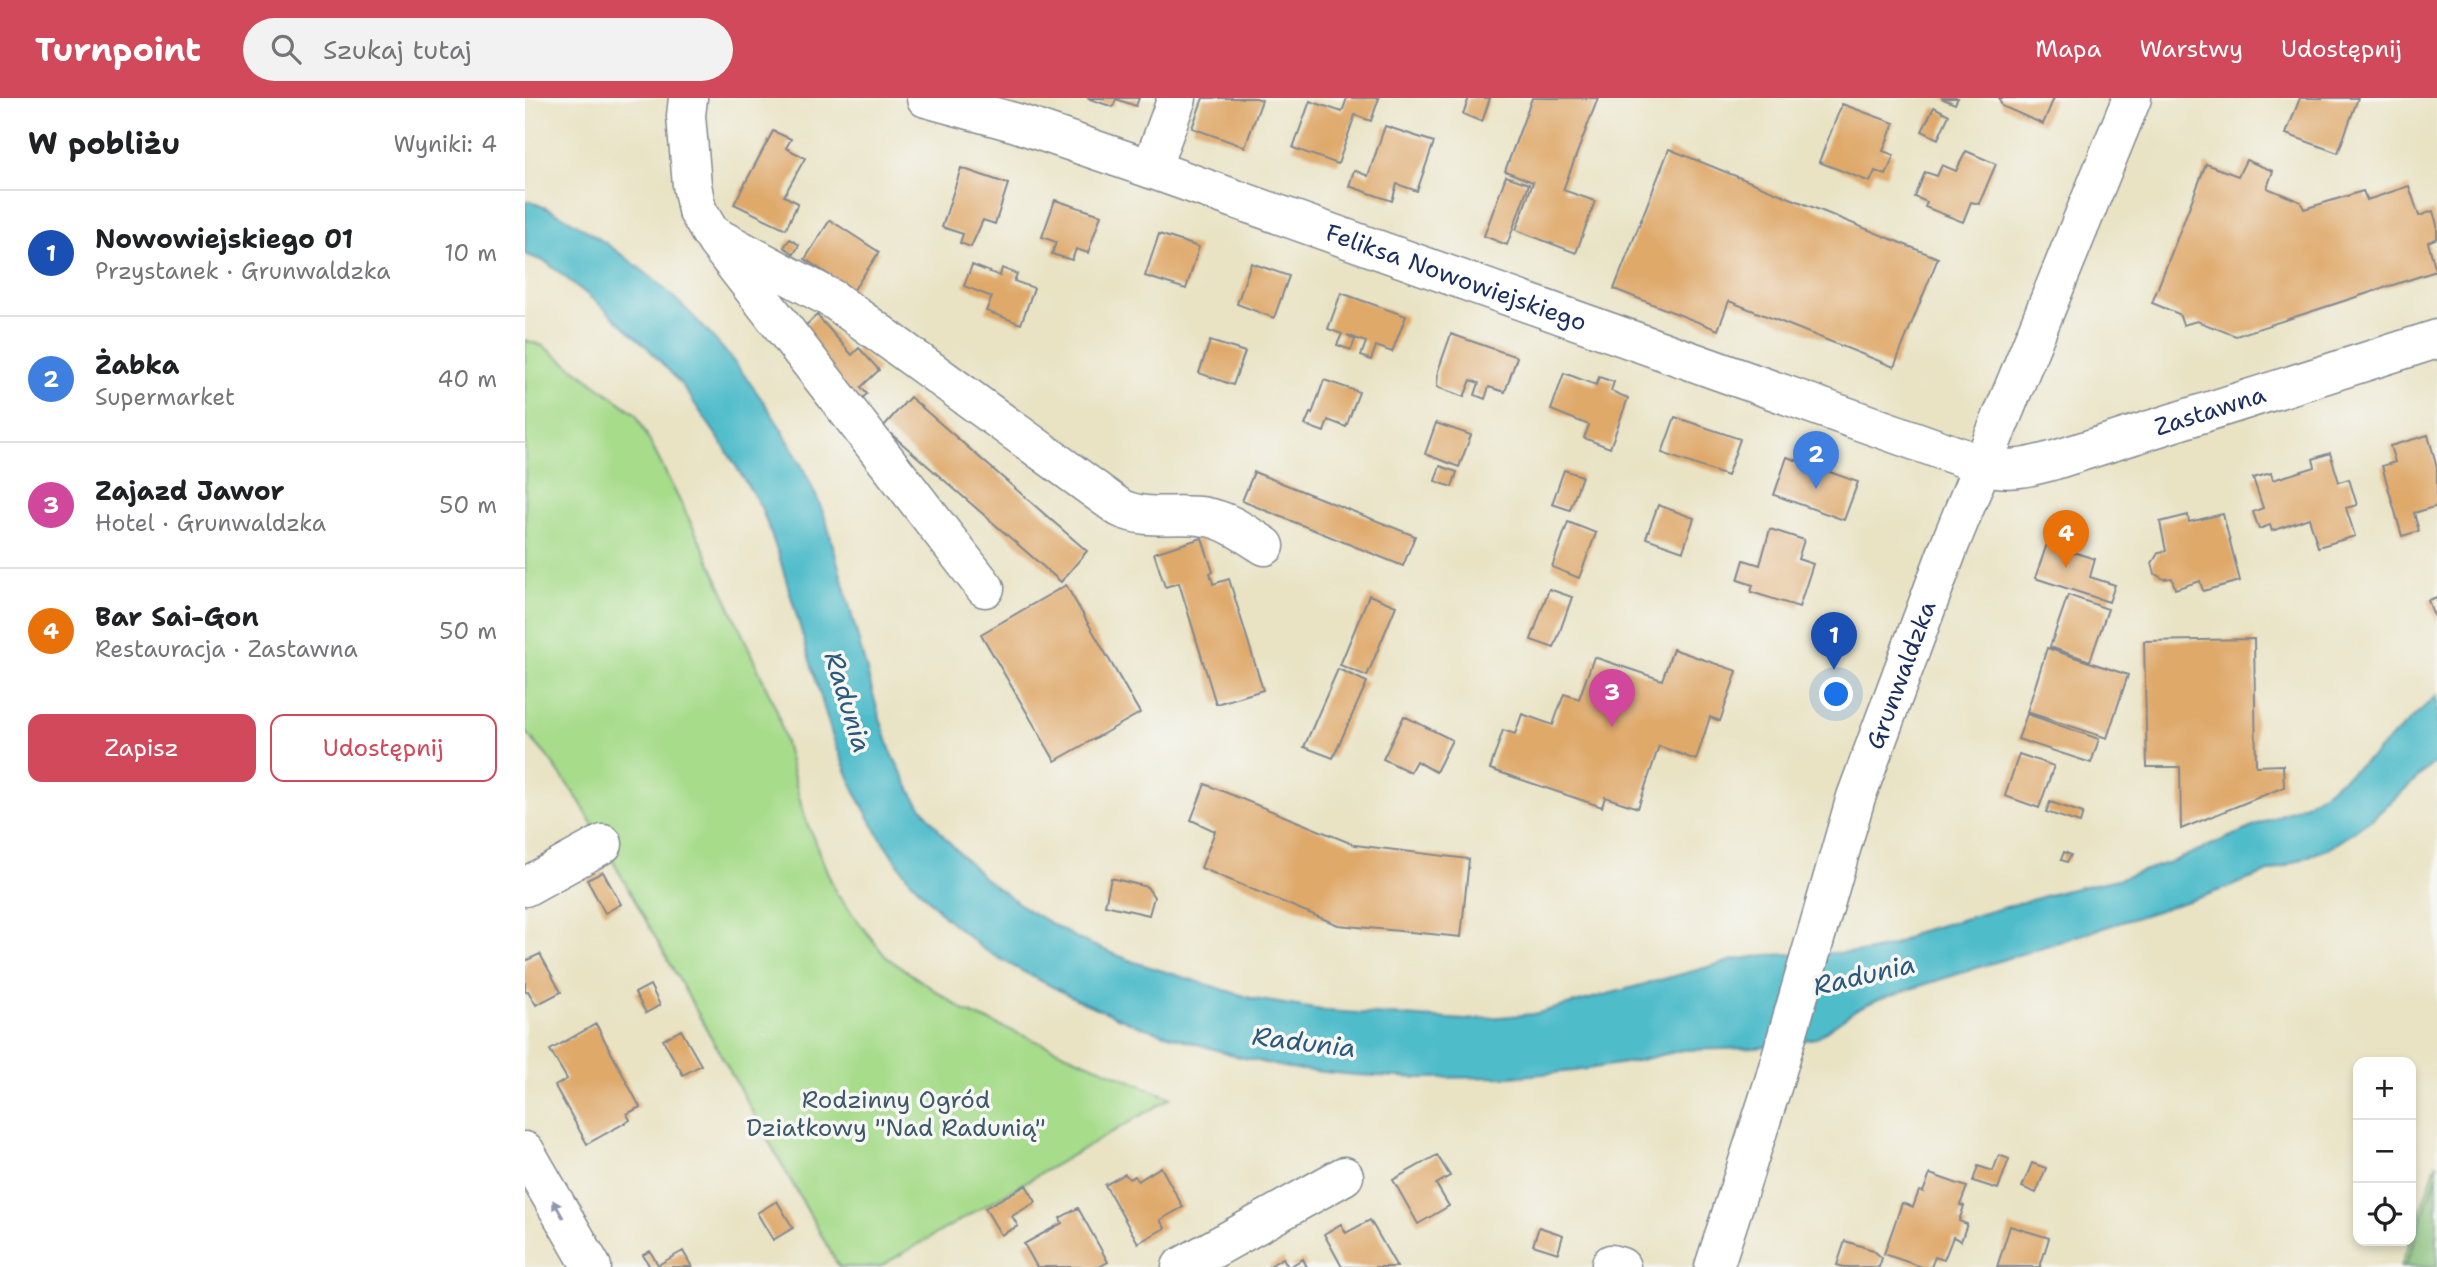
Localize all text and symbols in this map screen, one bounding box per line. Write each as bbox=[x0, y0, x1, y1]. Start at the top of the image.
search box bbox=[243, 18, 733, 81]
text: Turnpoint bbox=[35, 27, 201, 72]
icon: search bbox=[267, 30, 305, 68]
text: Szukaj tutaj bbox=[323, 32, 472, 67]
text: Mapa bbox=[2035, 33, 2102, 65]
text: Warstwy bbox=[2140, 33, 2243, 65]
text: Udostępnij bbox=[2281, 33, 2402, 65]
text: W pobliżu bbox=[28, 123, 180, 164]
text: Wyniki: 4 bbox=[393, 129, 497, 159]
street label: Feliksa Nowowiejskiego bbox=[1321, 216, 1591, 339]
text: Nowowiejskiego 01 bbox=[95, 221, 353, 256]
text: 1 bbox=[46, 238, 56, 268]
text: 10 m bbox=[444, 238, 497, 268]
text: Przystanek · Grunwaldzka bbox=[95, 256, 391, 286]
text: Żabka bbox=[95, 347, 180, 382]
text: 2 bbox=[43, 364, 59, 394]
text: 40 m bbox=[437, 364, 497, 394]
street label: Zastawna bbox=[2151, 378, 2270, 443]
text: Supermarket bbox=[95, 382, 235, 412]
pin: 2 bbox=[1793, 431, 1839, 489]
text: Zajazd Jawor bbox=[95, 473, 284, 508]
text: 3 bbox=[43, 490, 59, 520]
text: 50 m bbox=[439, 490, 497, 520]
text: Hotel · Grunwaldzka bbox=[95, 508, 326, 538]
pin: 4 bbox=[2043, 510, 2089, 568]
street label: Grunwaldzka bbox=[1859, 596, 1943, 754]
text: Bar Sai-Gon bbox=[95, 599, 259, 634]
pin: 1 bbox=[1811, 612, 1857, 670]
text: 4 bbox=[43, 616, 59, 646]
text: 50 m bbox=[439, 616, 497, 646]
text: Restauracja · Zastawna bbox=[95, 634, 358, 664]
water label: Radunia bbox=[817, 647, 880, 757]
pin: 3 bbox=[1589, 669, 1635, 727]
your location bbox=[1819, 677, 1853, 711]
button: Zapisz bbox=[28, 714, 256, 782]
button: Udostępnij bbox=[270, 714, 497, 782]
water label: Radunia bbox=[1809, 946, 1918, 1003]
water label: Radunia bbox=[1250, 1018, 1358, 1065]
map controls bbox=[2353, 1057, 2416, 1246]
button: + bbox=[2353, 1057, 2416, 1120]
park label: Rodzinny Ogród Działkowy "Nad Radunią" bbox=[746, 1084, 1046, 1144]
button: − bbox=[2353, 1120, 2416, 1183]
button: locate bbox=[2353, 1183, 2416, 1246]
one-way arrow bbox=[552, 1200, 564, 1219]

